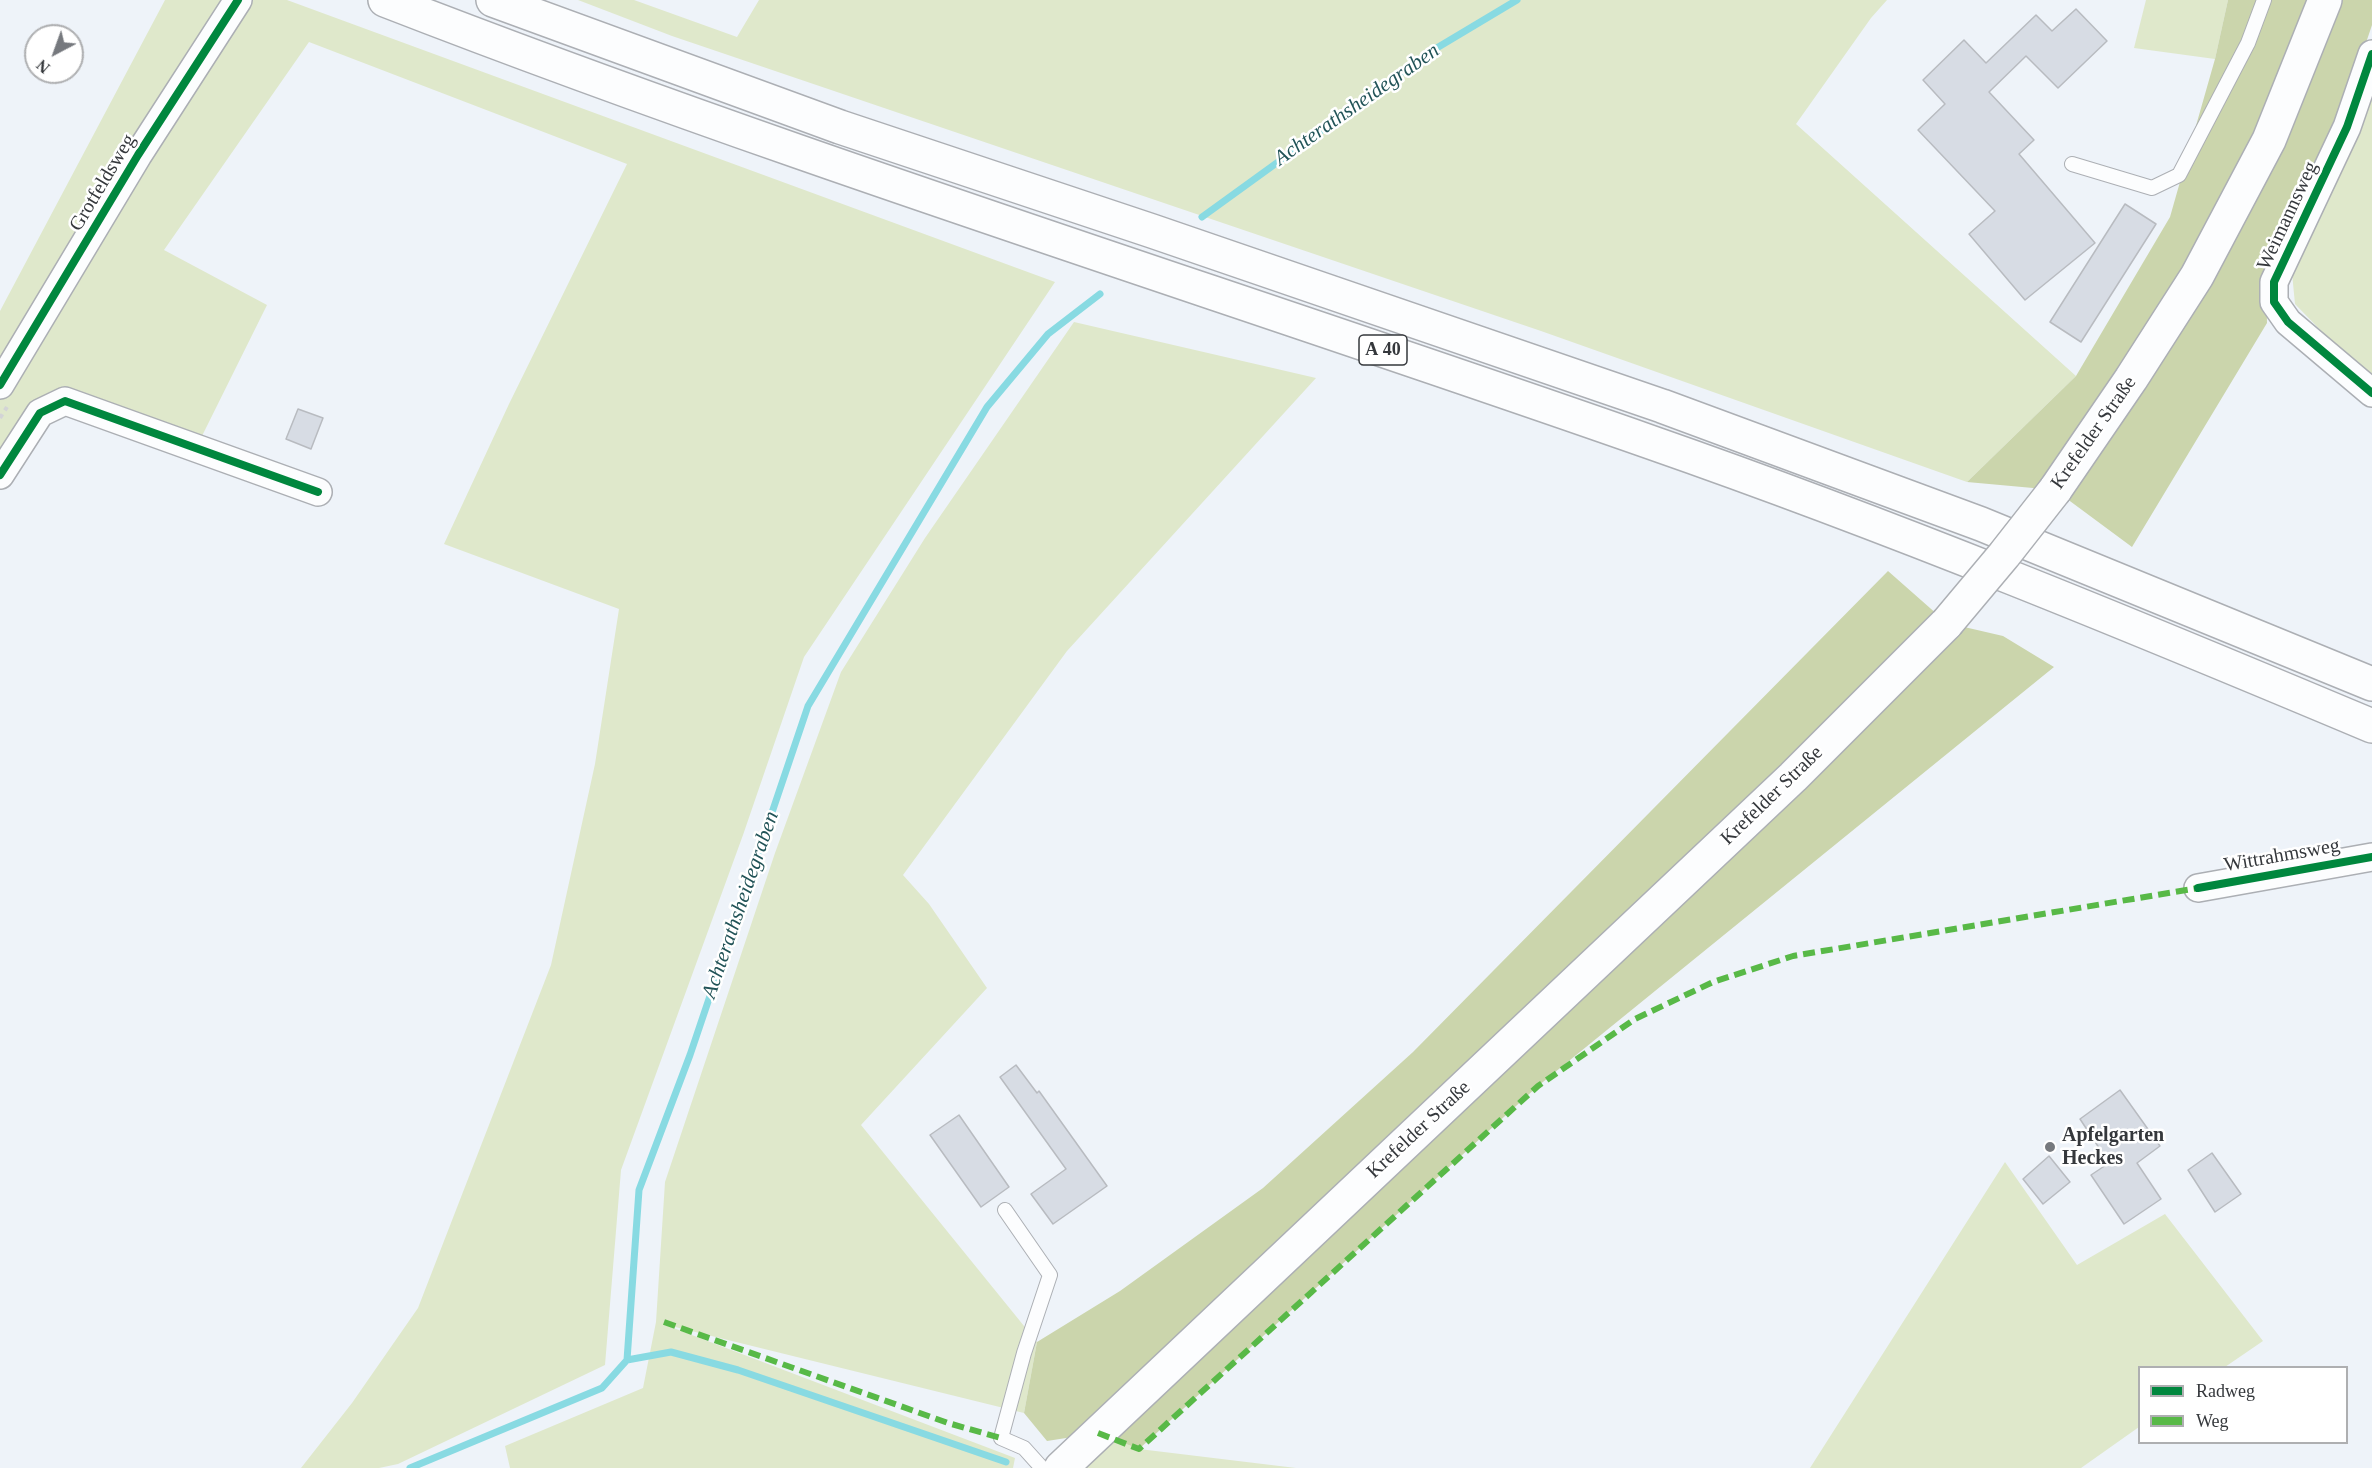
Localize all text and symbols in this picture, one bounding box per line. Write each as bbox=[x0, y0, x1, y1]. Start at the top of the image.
north arrow bbox=[24, 24, 84, 84]
water label: Achterathsheidegraben bbox=[1270, 38, 1444, 172]
text: N bbox=[33, 56, 53, 77]
street label: Grotfeldsweg bbox=[65, 130, 141, 236]
street label: Weimannsweg bbox=[2252, 158, 2324, 274]
road number: A 40 bbox=[1359, 335, 1407, 365]
street label: Krefelder Straße bbox=[2046, 372, 2142, 494]
street label: Krefelder Straße bbox=[1716, 741, 1828, 851]
water label: Achterathsheidegraben bbox=[697, 808, 785, 1002]
street label: Wittrahmsweg bbox=[2222, 834, 2342, 878]
street label: Krefelder Straße bbox=[1362, 1076, 1476, 1184]
place label: Apfelgarten Heckes bbox=[2062, 1124, 2164, 1171]
marker: Apfelgarten Heckes bbox=[2043, 1140, 2057, 1154]
legend bbox=[2138, 1366, 2348, 1444]
text: Radweg bbox=[2196, 1381, 2255, 1401]
text: Weg bbox=[2196, 1411, 2229, 1431]

